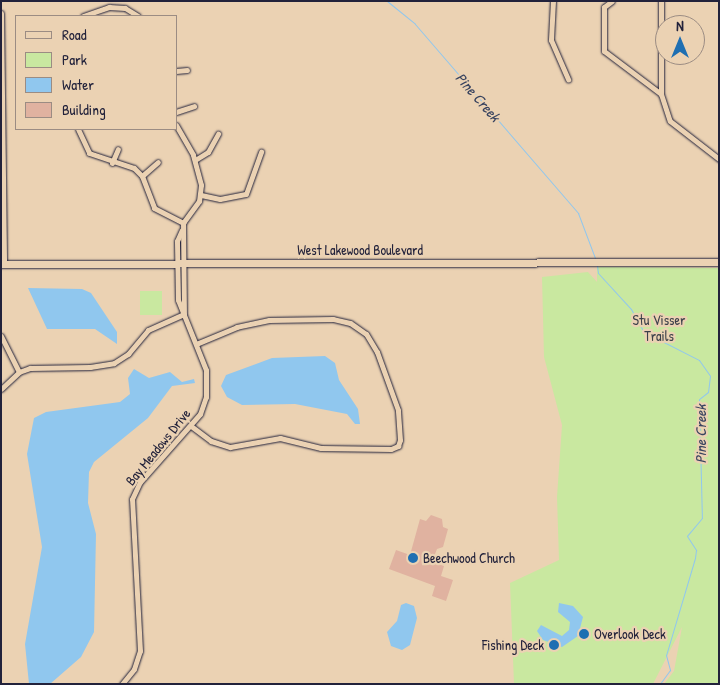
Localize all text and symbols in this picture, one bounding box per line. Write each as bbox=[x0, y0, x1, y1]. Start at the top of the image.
legend bbox=[15, 15, 178, 130]
north arrow bbox=[655, 15, 705, 65]
text: N bbox=[676, 16, 684, 35]
text: Road bbox=[62, 24, 87, 45]
text: Park bbox=[62, 49, 87, 70]
water label: Pine Creek bbox=[452, 69, 504, 125]
text: Water bbox=[62, 74, 94, 95]
text: Building bbox=[62, 99, 106, 120]
street label: West Lakewood Boulevard bbox=[297, 242, 423, 258]
park label: Stu Visser Trails bbox=[633, 312, 685, 344]
street label: Bay Meadows Drive bbox=[122, 405, 194, 489]
water label: Pine Creek bbox=[692, 405, 710, 463]
place label: Beechwood Church bbox=[423, 550, 515, 566]
marker: Beechwood Church bbox=[407, 552, 419, 564]
place label: Overlook Deck bbox=[594, 626, 666, 642]
marker: Overlook Deck bbox=[578, 628, 590, 640]
place label: Fishing Deck bbox=[482, 637, 544, 653]
marker: Fishing Deck bbox=[548, 639, 560, 651]

